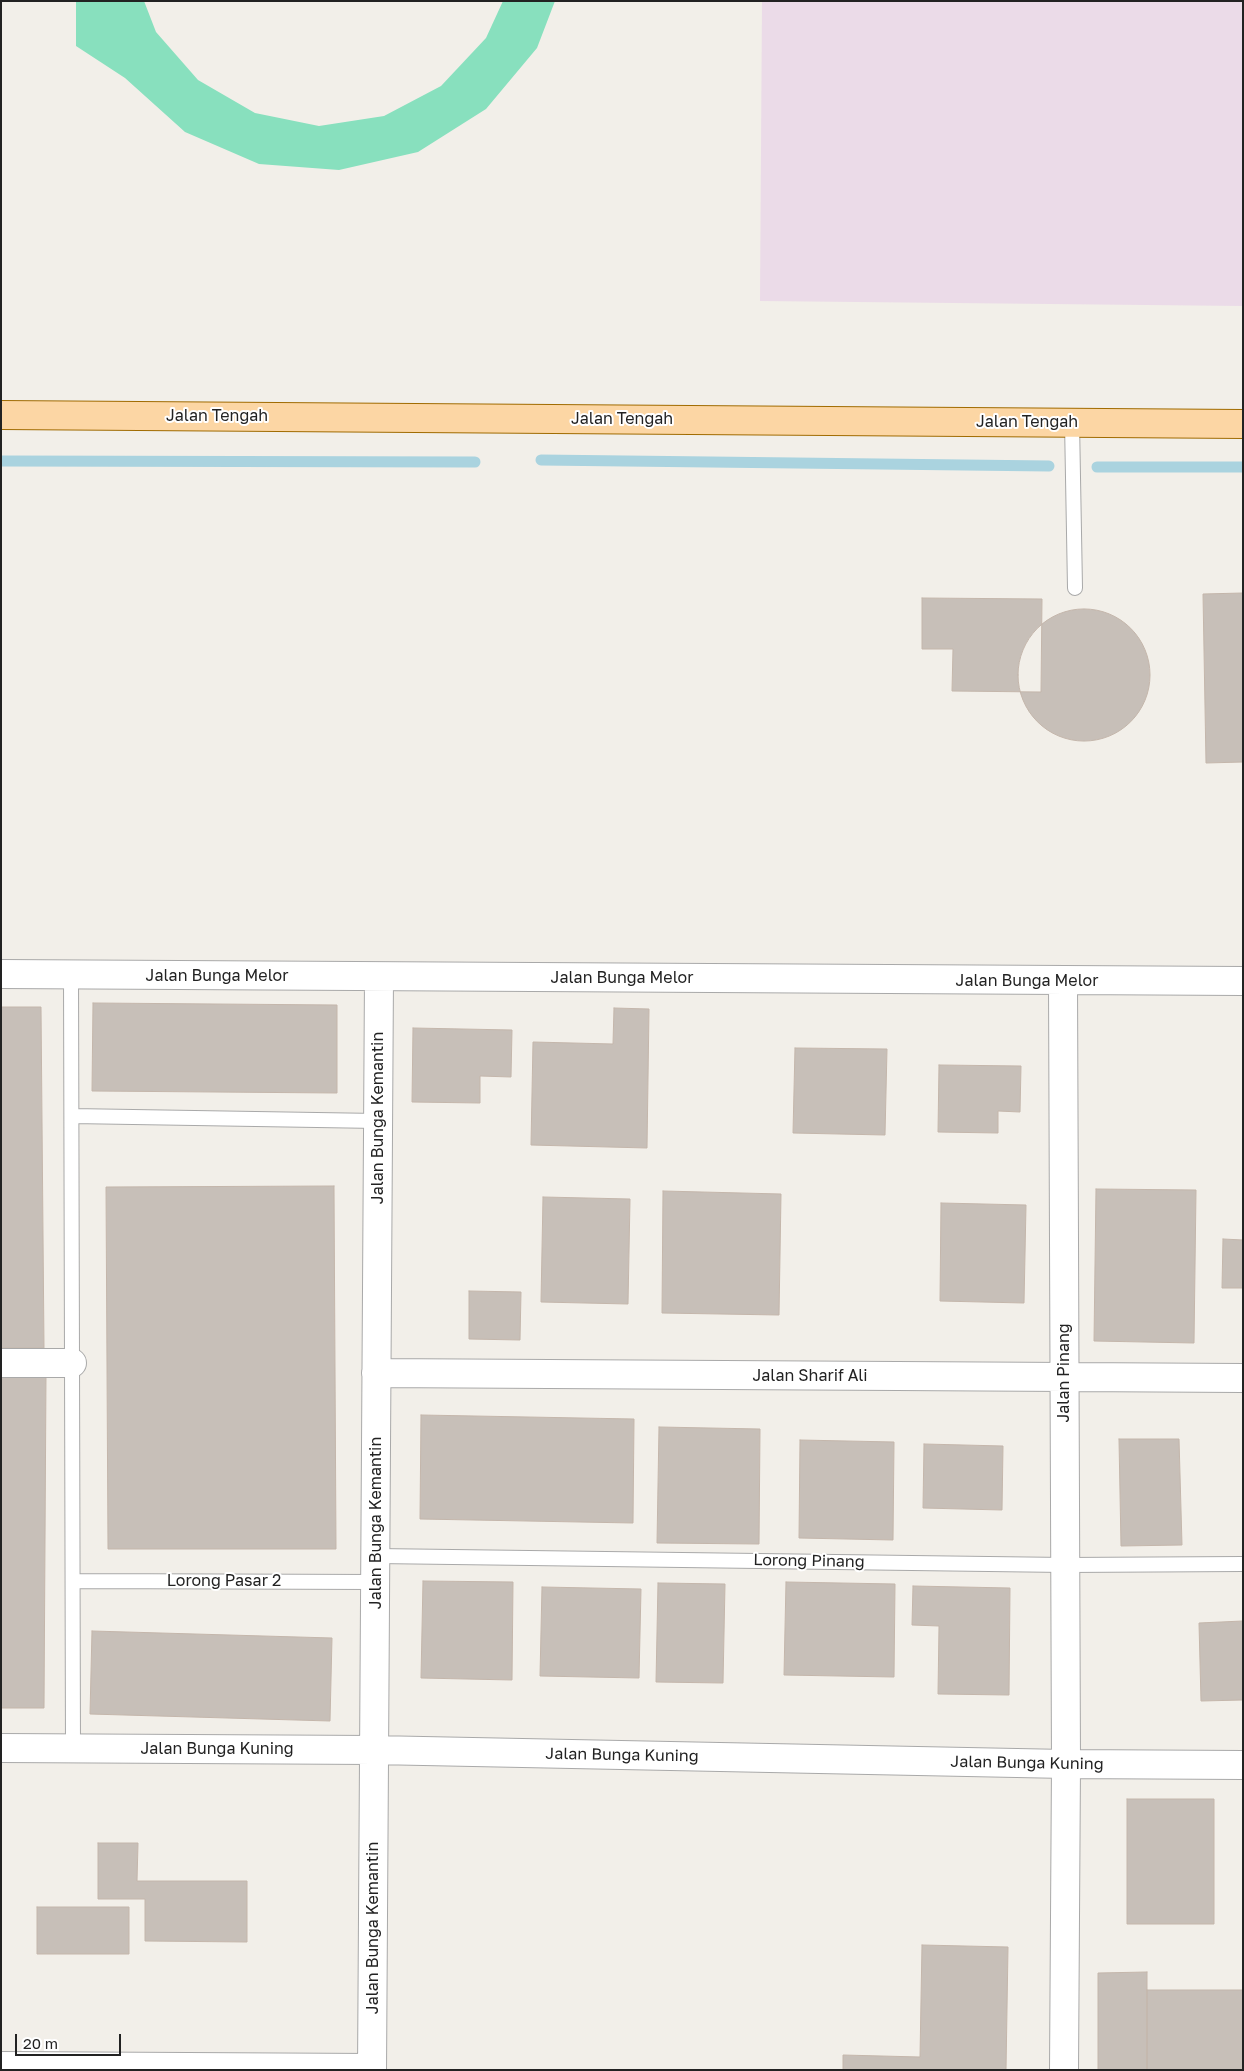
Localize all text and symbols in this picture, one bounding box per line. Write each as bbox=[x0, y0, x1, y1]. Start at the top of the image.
street label: Jalan Tengah bbox=[166, 406, 268, 426]
street label: Jalan Tengah bbox=[571, 409, 673, 429]
street label: Jalan Tengah bbox=[976, 412, 1078, 432]
street label: Jalan Bunga Melor bbox=[146, 966, 288, 986]
street label: Jalan Bunga Melor bbox=[551, 968, 693, 988]
street label: Jalan Bunga Melor bbox=[956, 971, 1098, 991]
street label: Jalan Bunga Kemantin bbox=[368, 1032, 388, 1204]
street label: Jalan Pinang bbox=[1054, 1323, 1074, 1423]
street label: Jalan Sharif Ali bbox=[752, 1366, 868, 1386]
street label: Jalan Bunga Kemantin bbox=[366, 1437, 386, 1609]
street label: Lorong Pinang bbox=[753, 1550, 865, 1572]
street label: Lorong Pasar 2 bbox=[167, 1571, 281, 1591]
street label: Jalan Bunga Kuning bbox=[140, 1739, 294, 1759]
street label: Jalan Bunga Kuning bbox=[545, 1744, 699, 1766]
street label: Jalan Bunga Kuning bbox=[950, 1752, 1104, 1774]
street label: Jalan Bunga Kemantin bbox=[363, 1842, 383, 2014]
scale bar bbox=[18, 2024, 124, 2056]
text: 20 m bbox=[23, 2034, 58, 2052]

